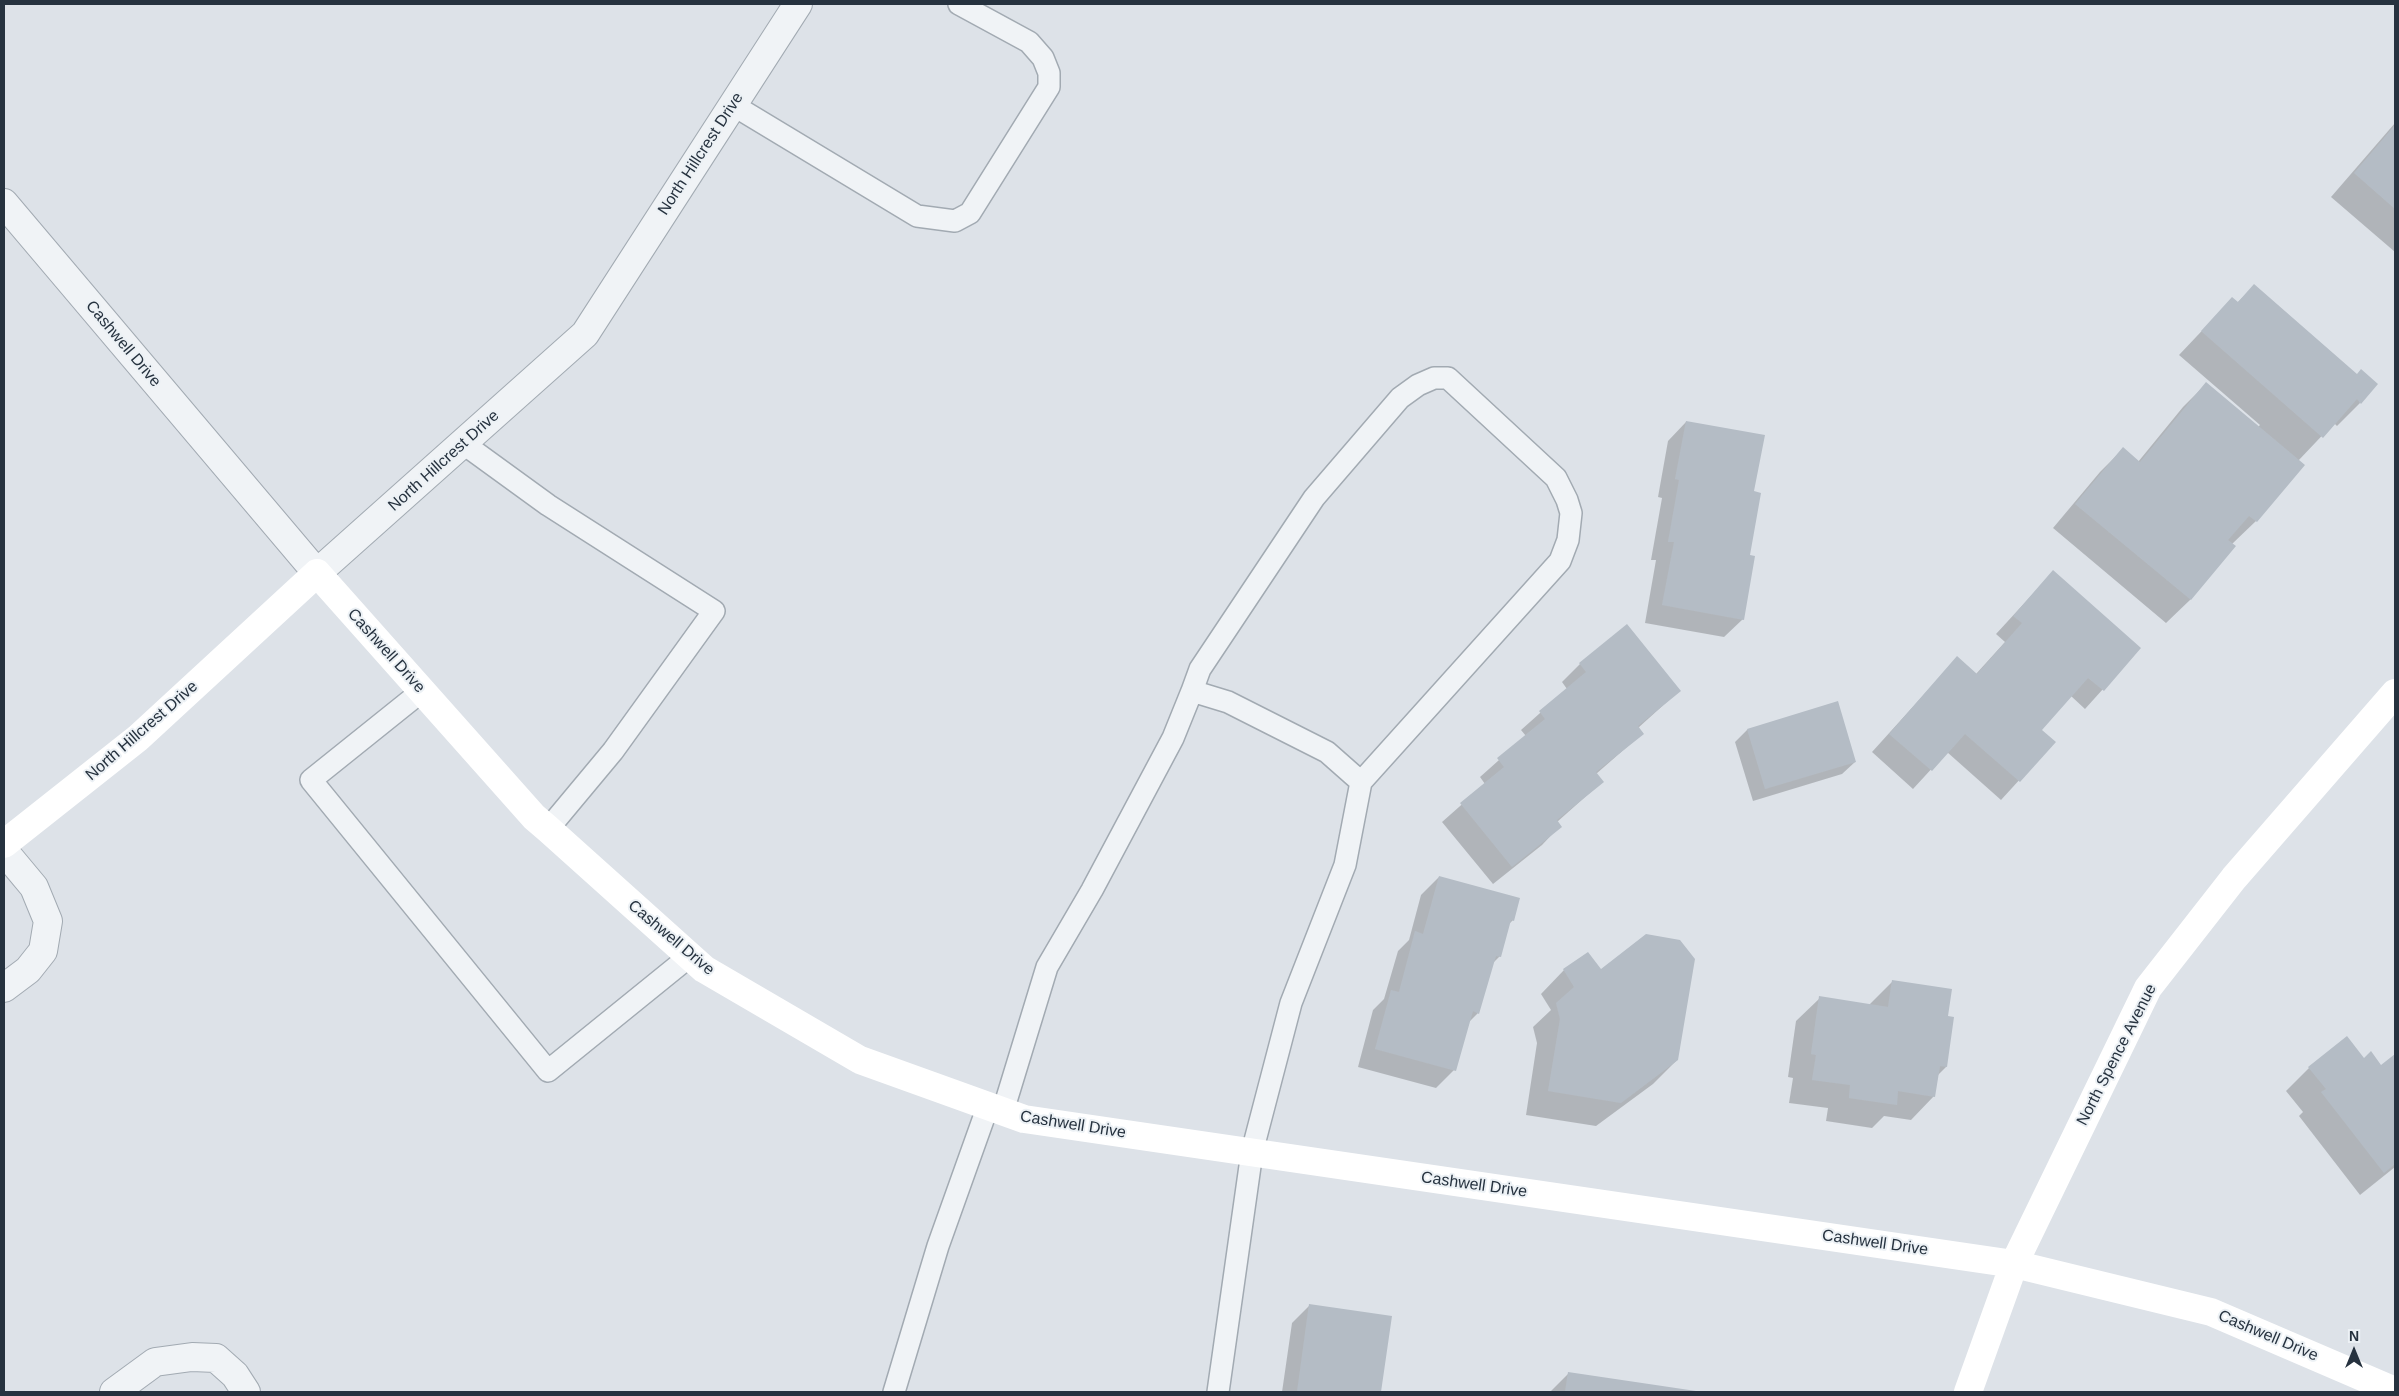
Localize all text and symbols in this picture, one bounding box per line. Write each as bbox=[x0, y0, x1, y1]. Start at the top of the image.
street label: North Hillcrest Drive bbox=[654, 89, 748, 219]
street label: Cashwell Drive bbox=[81, 297, 165, 391]
street label: North Hillcrest Drive bbox=[385, 406, 503, 516]
street label: Cashwell Drive bbox=[343, 605, 429, 697]
street label: North Hillcrest Drive bbox=[82, 677, 202, 785]
street label: Cashwell Drive bbox=[624, 896, 718, 980]
street label: North Spence Avenue bbox=[2073, 981, 2161, 1129]
street label: Cashwell Drive bbox=[1019, 1107, 1127, 1143]
street label: Cashwell Drive bbox=[1420, 1168, 1528, 1202]
street label: Cashwell Drive bbox=[1821, 1226, 1929, 1260]
street label: Cashwell Drive bbox=[2215, 1306, 2321, 1366]
north arrow bbox=[2329, 1326, 2379, 1376]
text: N bbox=[2349, 1328, 2359, 1344]

